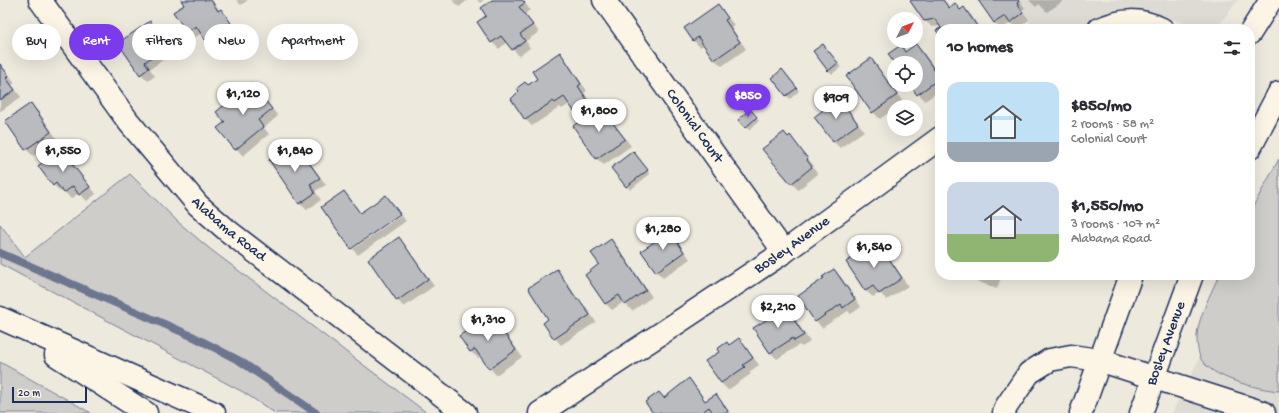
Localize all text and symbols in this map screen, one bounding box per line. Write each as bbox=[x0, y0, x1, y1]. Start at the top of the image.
north arrow bbox=[887, 12, 923, 48]
map controls bbox=[887, 12, 923, 136]
chip: Buy bbox=[12, 24, 61, 60]
chip: Rent bbox=[69, 24, 124, 60]
chip: Filters bbox=[132, 24, 196, 60]
chip: New bbox=[204, 24, 259, 60]
chip: Apartment bbox=[267, 24, 358, 60]
icon: filters bbox=[1221, 37, 1243, 59]
text: 10 homes bbox=[947, 38, 1013, 58]
button: locate bbox=[887, 56, 923, 92]
pin: $1,120 bbox=[210, 82, 276, 116]
pin: $850 bbox=[724, 84, 772, 118]
street label: Colonial Court bbox=[661, 85, 728, 168]
pin: $909 bbox=[812, 86, 860, 120]
text: $1,120 bbox=[226, 87, 260, 102]
text: $850 bbox=[734, 89, 762, 104]
text: $909 bbox=[823, 91, 849, 106]
text: $850/mo bbox=[1071, 97, 1132, 117]
icon: home bbox=[979, 98, 1027, 146]
pin: $1,800 bbox=[566, 99, 632, 133]
button: layers bbox=[887, 100, 923, 136]
text: $1,800 bbox=[580, 104, 618, 119]
text: 2 rooms · 58 m² bbox=[1071, 117, 1154, 132]
text: Colonial Court bbox=[1071, 132, 1146, 147]
pin: $1,550 bbox=[30, 139, 96, 173]
pin: $1,840 bbox=[262, 139, 328, 173]
text: $1,550 bbox=[45, 144, 81, 159]
text: $1,840 bbox=[277, 144, 313, 159]
street label: Alabama Road bbox=[187, 194, 270, 267]
text: $1,550/mo bbox=[1071, 197, 1143, 217]
icon: home bbox=[979, 198, 1027, 246]
street label: Bosley Avenue bbox=[750, 212, 834, 279]
pin: $1,280 bbox=[630, 217, 696, 251]
text: 3 rooms · 107 m² bbox=[1071, 217, 1160, 232]
text: $1,280 bbox=[645, 222, 681, 237]
text: Alabama Road bbox=[1071, 232, 1151, 247]
pin: $1,540 bbox=[841, 235, 907, 269]
text: $1,540 bbox=[856, 240, 892, 255]
pin: $2,210 bbox=[745, 295, 811, 329]
street label: Bosley Avenue bbox=[1143, 299, 1190, 389]
text: $2,210 bbox=[760, 300, 796, 315]
pin: $1,310 bbox=[455, 308, 521, 342]
text: $1,310 bbox=[471, 313, 505, 328]
scale bar bbox=[12, 385, 87, 404]
text: 20 m bbox=[18, 388, 40, 400]

